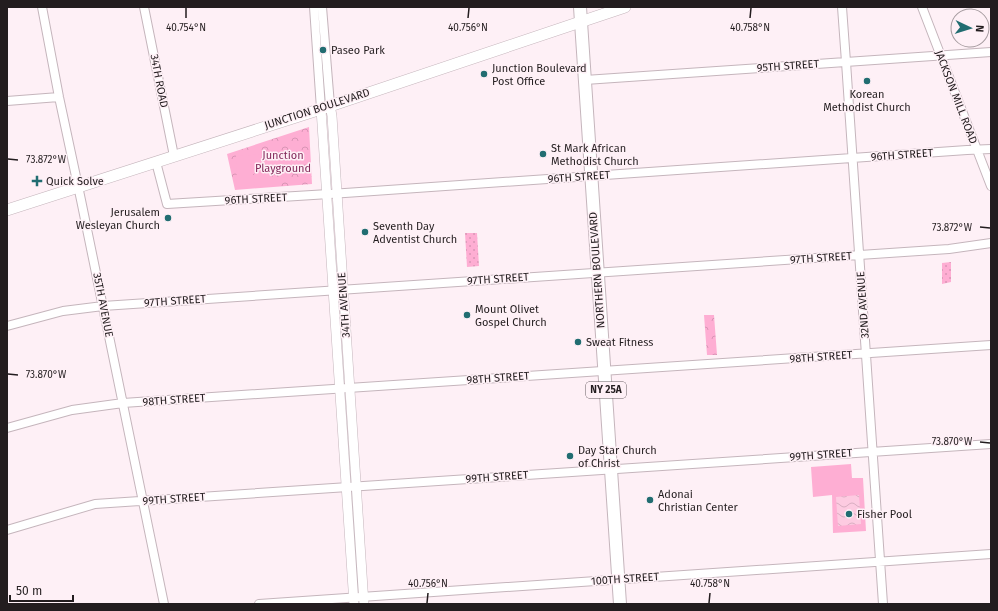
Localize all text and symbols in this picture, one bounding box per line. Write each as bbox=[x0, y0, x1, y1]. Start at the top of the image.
north arrow bbox=[950, 8, 990, 48]
text: 40.754°N bbox=[166, 22, 206, 34]
text: 40.756°N bbox=[448, 22, 488, 34]
text: 40.758°N bbox=[730, 22, 770, 34]
text: N bbox=[973, 25, 986, 33]
place label: Paseo Park bbox=[331, 44, 385, 57]
marker: Paseo Park bbox=[318, 45, 328, 55]
street label: JACKSON MILL ROAD bbox=[932, 48, 980, 146]
street label: 34TH ROAD bbox=[147, 53, 171, 109]
street label: 95TH STREET bbox=[756, 57, 820, 75]
place label: Junction Boulevard Post Office bbox=[492, 62, 587, 88]
marker: Junction Boulevard Post Office bbox=[479, 69, 489, 79]
marker: Korean Methodist Church bbox=[862, 76, 872, 86]
street label: JUNCTION BOULEVARD bbox=[263, 86, 371, 132]
place label: Korean Methodist Church bbox=[823, 88, 911, 114]
place label: St Mark African Methodist Church bbox=[551, 142, 639, 168]
street label: 96TH STREET bbox=[870, 146, 934, 164]
park label: Junction Playground bbox=[255, 149, 311, 175]
marker: St Mark African Methodist Church bbox=[538, 149, 548, 159]
text: 73.872°W bbox=[26, 154, 67, 166]
street label: 96TH STREET bbox=[547, 168, 611, 186]
marker: Quick Solve bbox=[31, 175, 43, 187]
place label: Quick Solve bbox=[46, 175, 104, 188]
street label: 96TH STREET bbox=[224, 191, 288, 207]
place label: Jerusalem Wesleyan Church bbox=[76, 206, 160, 232]
street label: NORTHERN BOULEVARD bbox=[586, 211, 608, 329]
marker: Jerusalem Wesleyan Church bbox=[163, 213, 173, 223]
place label: Seventh Day Adventist Church bbox=[373, 220, 457, 246]
text: 73.872°W bbox=[932, 222, 973, 234]
marker: Seventh Day Adventist Church bbox=[360, 227, 370, 237]
street label: 97TH STREET bbox=[790, 249, 853, 267]
street label: 97TH STREET bbox=[467, 270, 530, 288]
street label: 32ND AVENUE bbox=[854, 271, 872, 339]
street label: 35TH AVENUE bbox=[90, 272, 116, 338]
street label: 34TH AVENUE bbox=[335, 272, 353, 338]
street label: 97TH STREET bbox=[144, 292, 207, 310]
place label: Mount Olivet Gospel Church bbox=[475, 303, 547, 329]
marker: Mount Olivet Gospel Church bbox=[462, 310, 472, 320]
place label: Sweat Fitness bbox=[586, 336, 653, 349]
marker: Sweat Fitness bbox=[573, 337, 583, 347]
street label: 98TH STREET bbox=[789, 348, 853, 366]
text: 73.870°W bbox=[26, 369, 67, 381]
street label: 98TH STREET bbox=[466, 369, 530, 387]
road number: NY 25A bbox=[586, 382, 626, 398]
street label: 98TH STREET bbox=[142, 391, 206, 409]
text: 73.870°W bbox=[932, 436, 973, 448]
place label: Day Star Church of Christ bbox=[578, 444, 657, 470]
street label: 99TH STREET bbox=[789, 446, 853, 464]
marker: Day Star Church of Christ bbox=[565, 451, 575, 461]
street label: 99TH STREET bbox=[465, 468, 529, 486]
place label: Adonai Christian Center bbox=[658, 488, 739, 514]
street label: 99TH STREET bbox=[142, 490, 206, 508]
marker: Adonai Christian Center bbox=[645, 495, 655, 505]
place label: Fisher Pool bbox=[857, 508, 912, 521]
marker: Fisher Pool bbox=[844, 509, 854, 519]
street label: 100TH STREET bbox=[590, 570, 660, 588]
scale bar bbox=[10, 577, 73, 603]
text: 40.756°N bbox=[408, 578, 448, 590]
text: 40.758°N bbox=[690, 578, 730, 590]
text: 50 m bbox=[16, 584, 42, 598]

